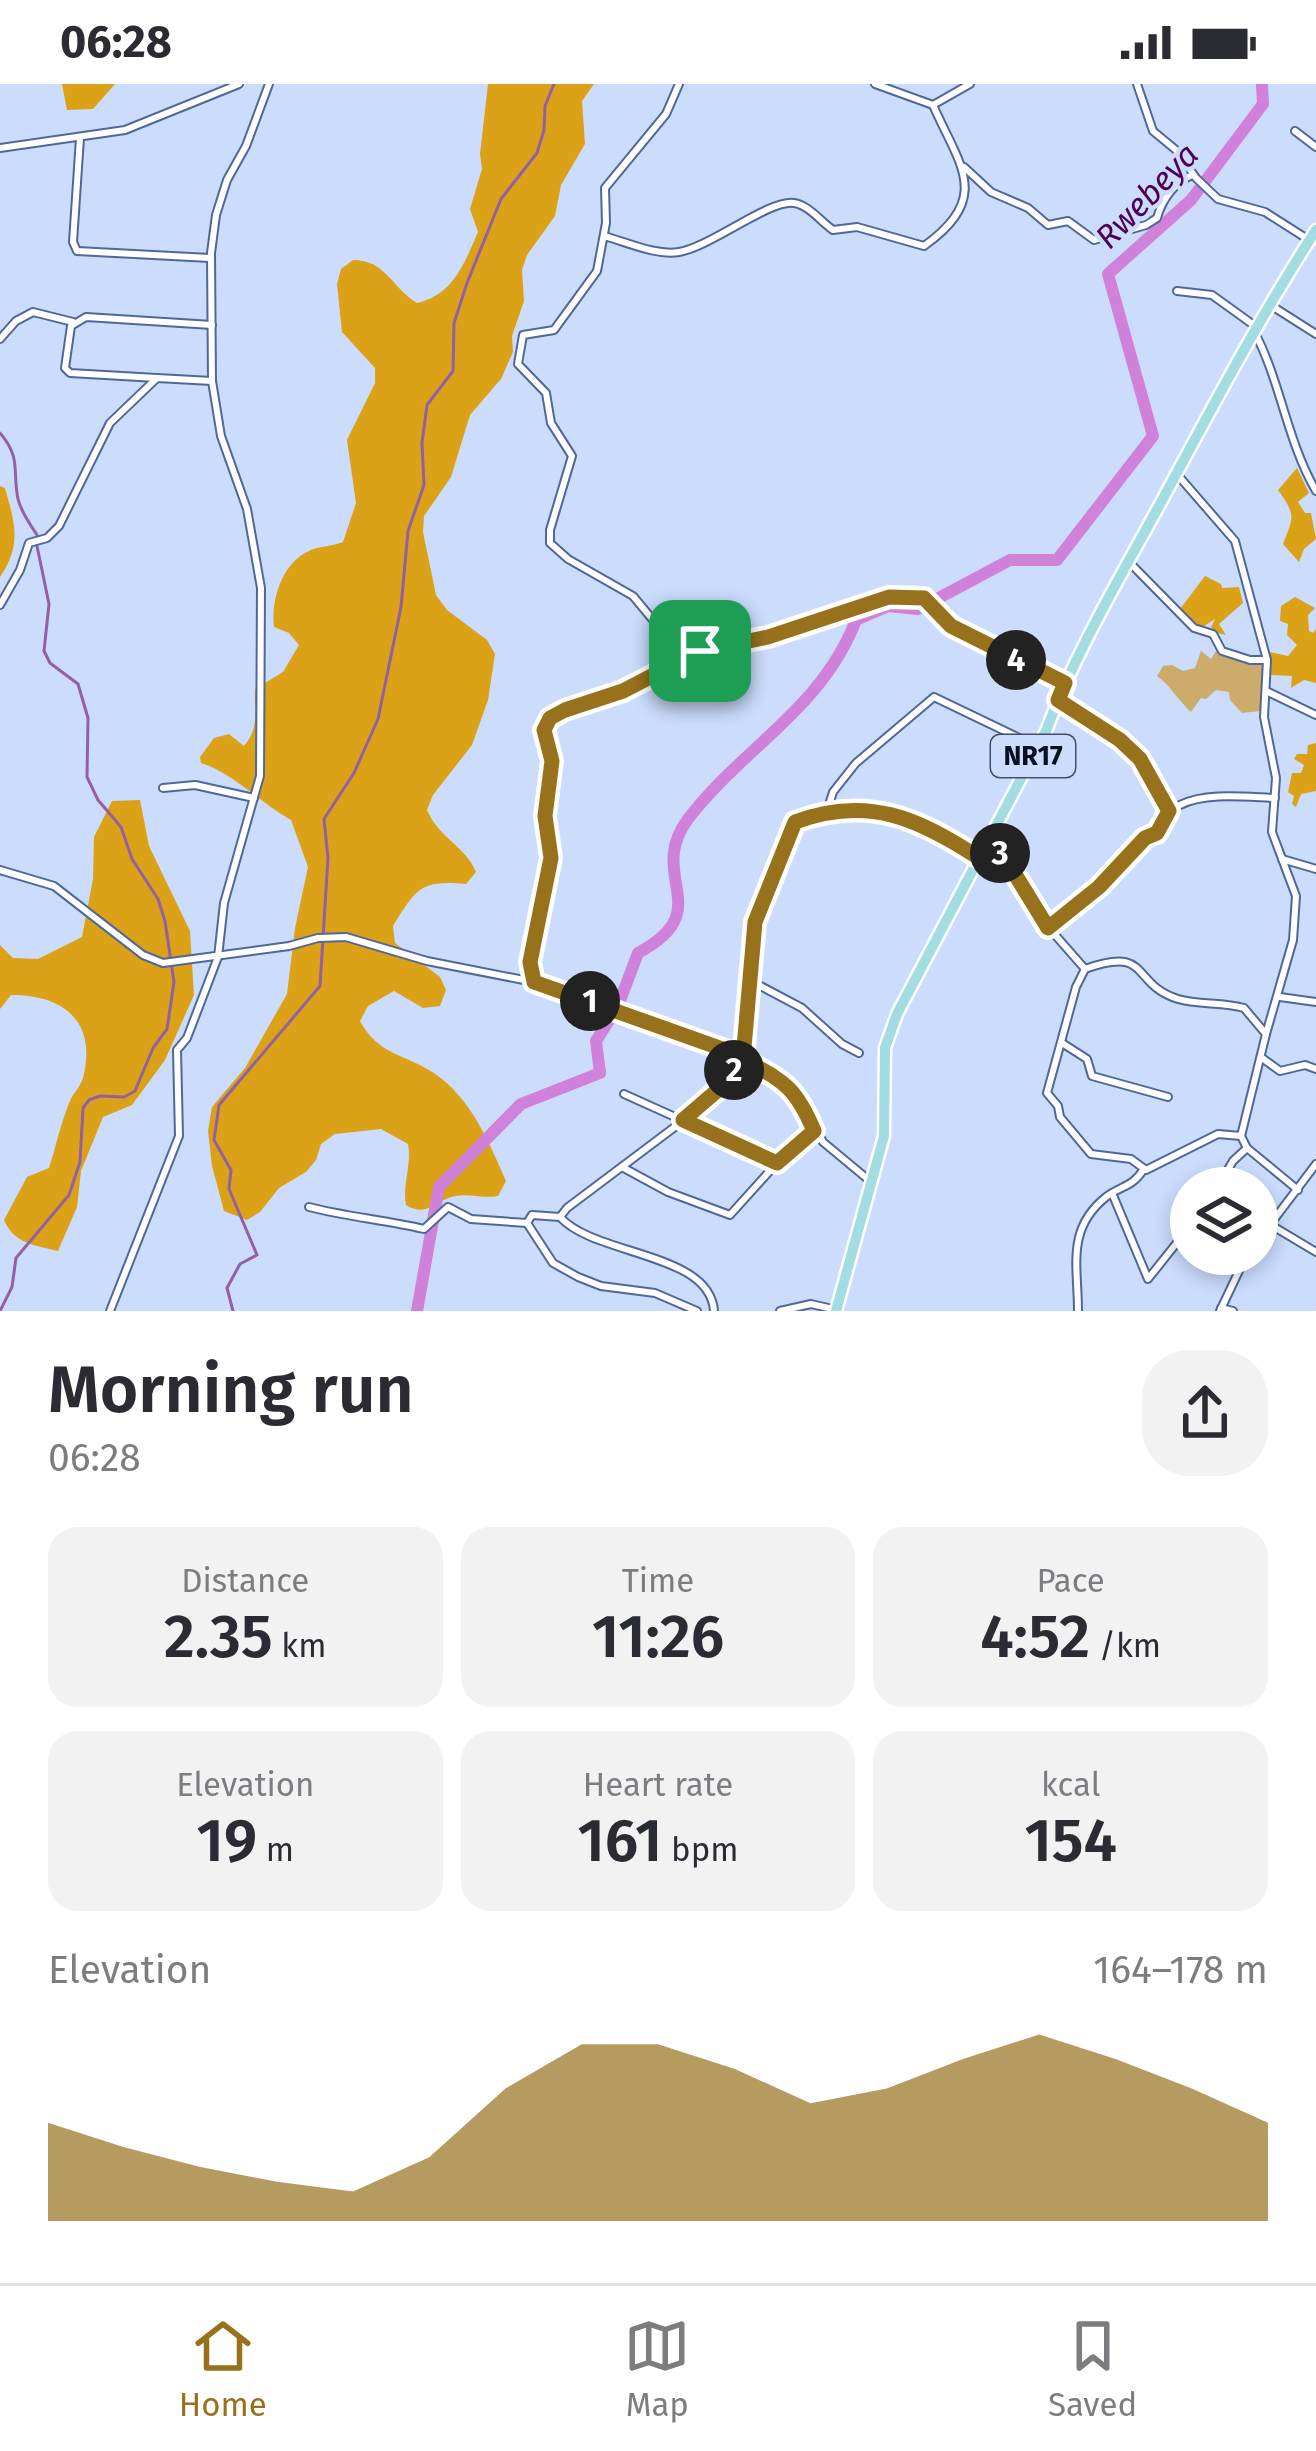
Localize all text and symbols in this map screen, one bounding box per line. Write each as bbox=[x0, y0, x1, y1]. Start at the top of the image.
text: 06:28 bbox=[60, 15, 172, 69]
water label: Rwebeya bbox=[1087, 135, 1207, 257]
pin bbox=[649, 600, 751, 702]
icon: arrive bbox=[667, 618, 733, 684]
pin: 4 bbox=[986, 630, 1046, 690]
text: 4 bbox=[1007, 640, 1025, 680]
road number: NR17 bbox=[991, 735, 1075, 777]
pin: 3 bbox=[970, 823, 1030, 883]
text: 3 bbox=[991, 833, 1009, 873]
pin: 1 bbox=[560, 971, 620, 1031]
text: 1 bbox=[582, 981, 598, 1021]
pin: 2 bbox=[704, 1040, 764, 1100]
text: 2 bbox=[725, 1050, 743, 1090]
map controls bbox=[1170, 1167, 1278, 1275]
button: layers bbox=[1170, 1167, 1278, 1275]
text: Morning run bbox=[48, 1350, 414, 1429]
button: share bbox=[1142, 1350, 1268, 1476]
text: 06:28 bbox=[48, 1435, 141, 1481]
text: Distance bbox=[181, 1561, 309, 1601]
text: Time bbox=[622, 1561, 694, 1601]
text: Pace bbox=[1036, 1561, 1105, 1601]
text: 2.35 bbox=[164, 1601, 273, 1673]
text: 11:26 bbox=[592, 1601, 724, 1673]
text: 4:52 bbox=[980, 1601, 1090, 1673]
text: km bbox=[273, 1626, 327, 1666]
text: /km bbox=[1090, 1626, 1161, 1666]
text: Elevation bbox=[176, 1765, 314, 1805]
text: Heart rate bbox=[583, 1765, 733, 1805]
text: kcal bbox=[1041, 1765, 1100, 1805]
text: 19 bbox=[197, 1805, 257, 1877]
text: 161 bbox=[577, 1805, 662, 1877]
text: 154 bbox=[1024, 1805, 1117, 1877]
text: m bbox=[257, 1830, 294, 1870]
text: bpm bbox=[662, 1830, 739, 1870]
text: Elevation bbox=[48, 1947, 211, 1993]
text: 164–178 m bbox=[1093, 1947, 1268, 1993]
tab: Home bbox=[179, 2313, 267, 2425]
tab: Map bbox=[624, 2313, 690, 2425]
tab: Saved bbox=[1048, 2313, 1137, 2425]

